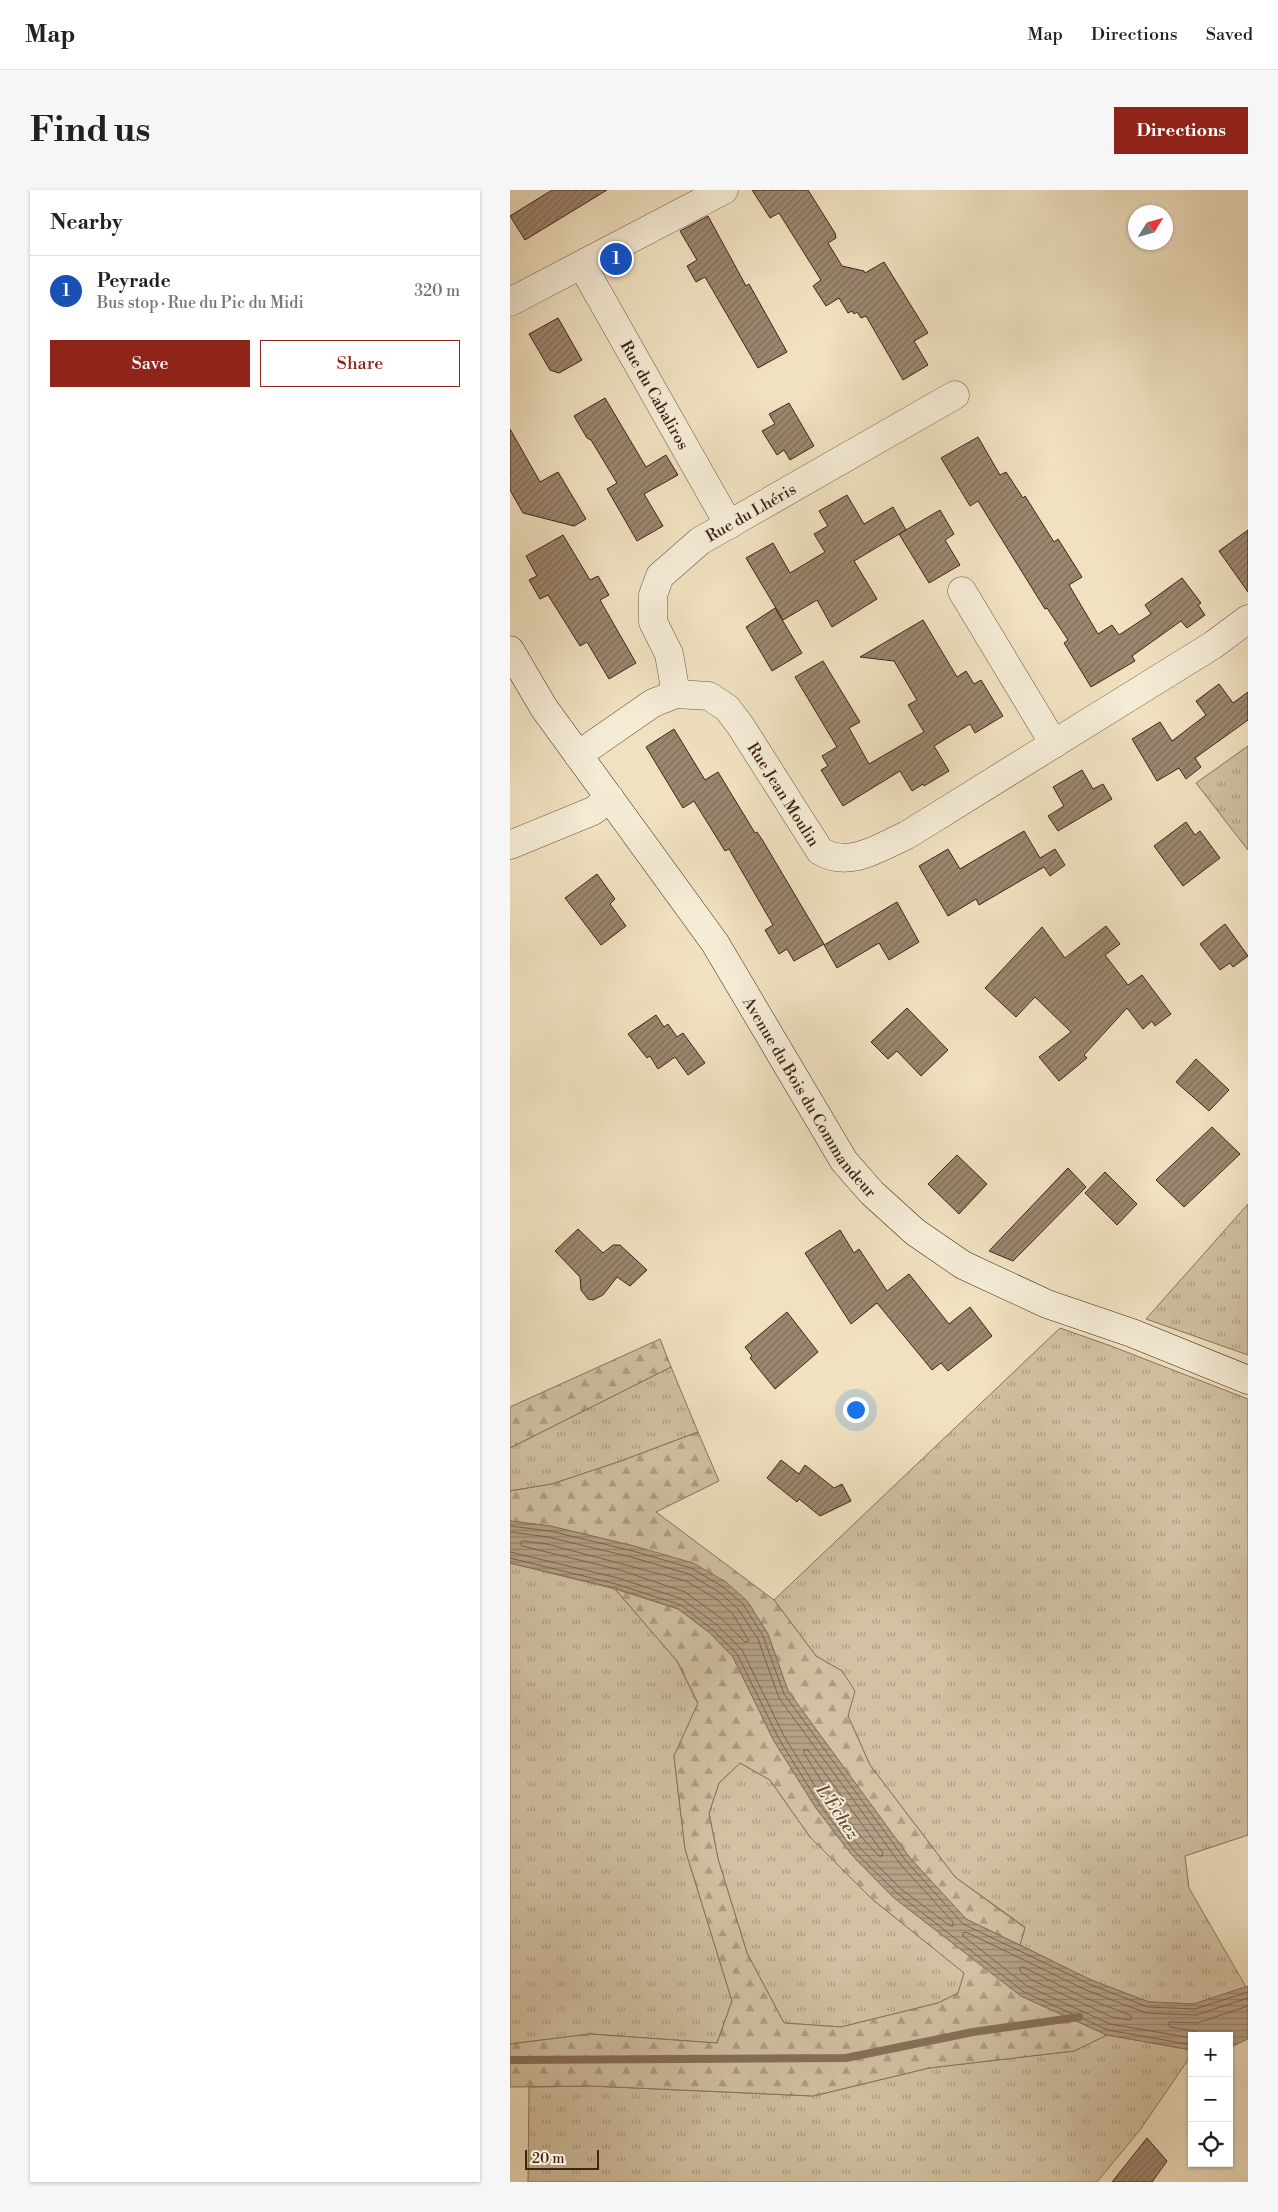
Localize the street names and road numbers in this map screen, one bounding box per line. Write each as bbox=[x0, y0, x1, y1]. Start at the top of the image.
street label: Rue du Cabaliros bbox=[616, 337, 693, 453]
street label: Rue du Lhéris bbox=[702, 479, 800, 547]
street label: Rue Jean Moulin bbox=[743, 739, 824, 851]
street label: Avenue du Bois du Commandeur bbox=[738, 993, 880, 1202]

